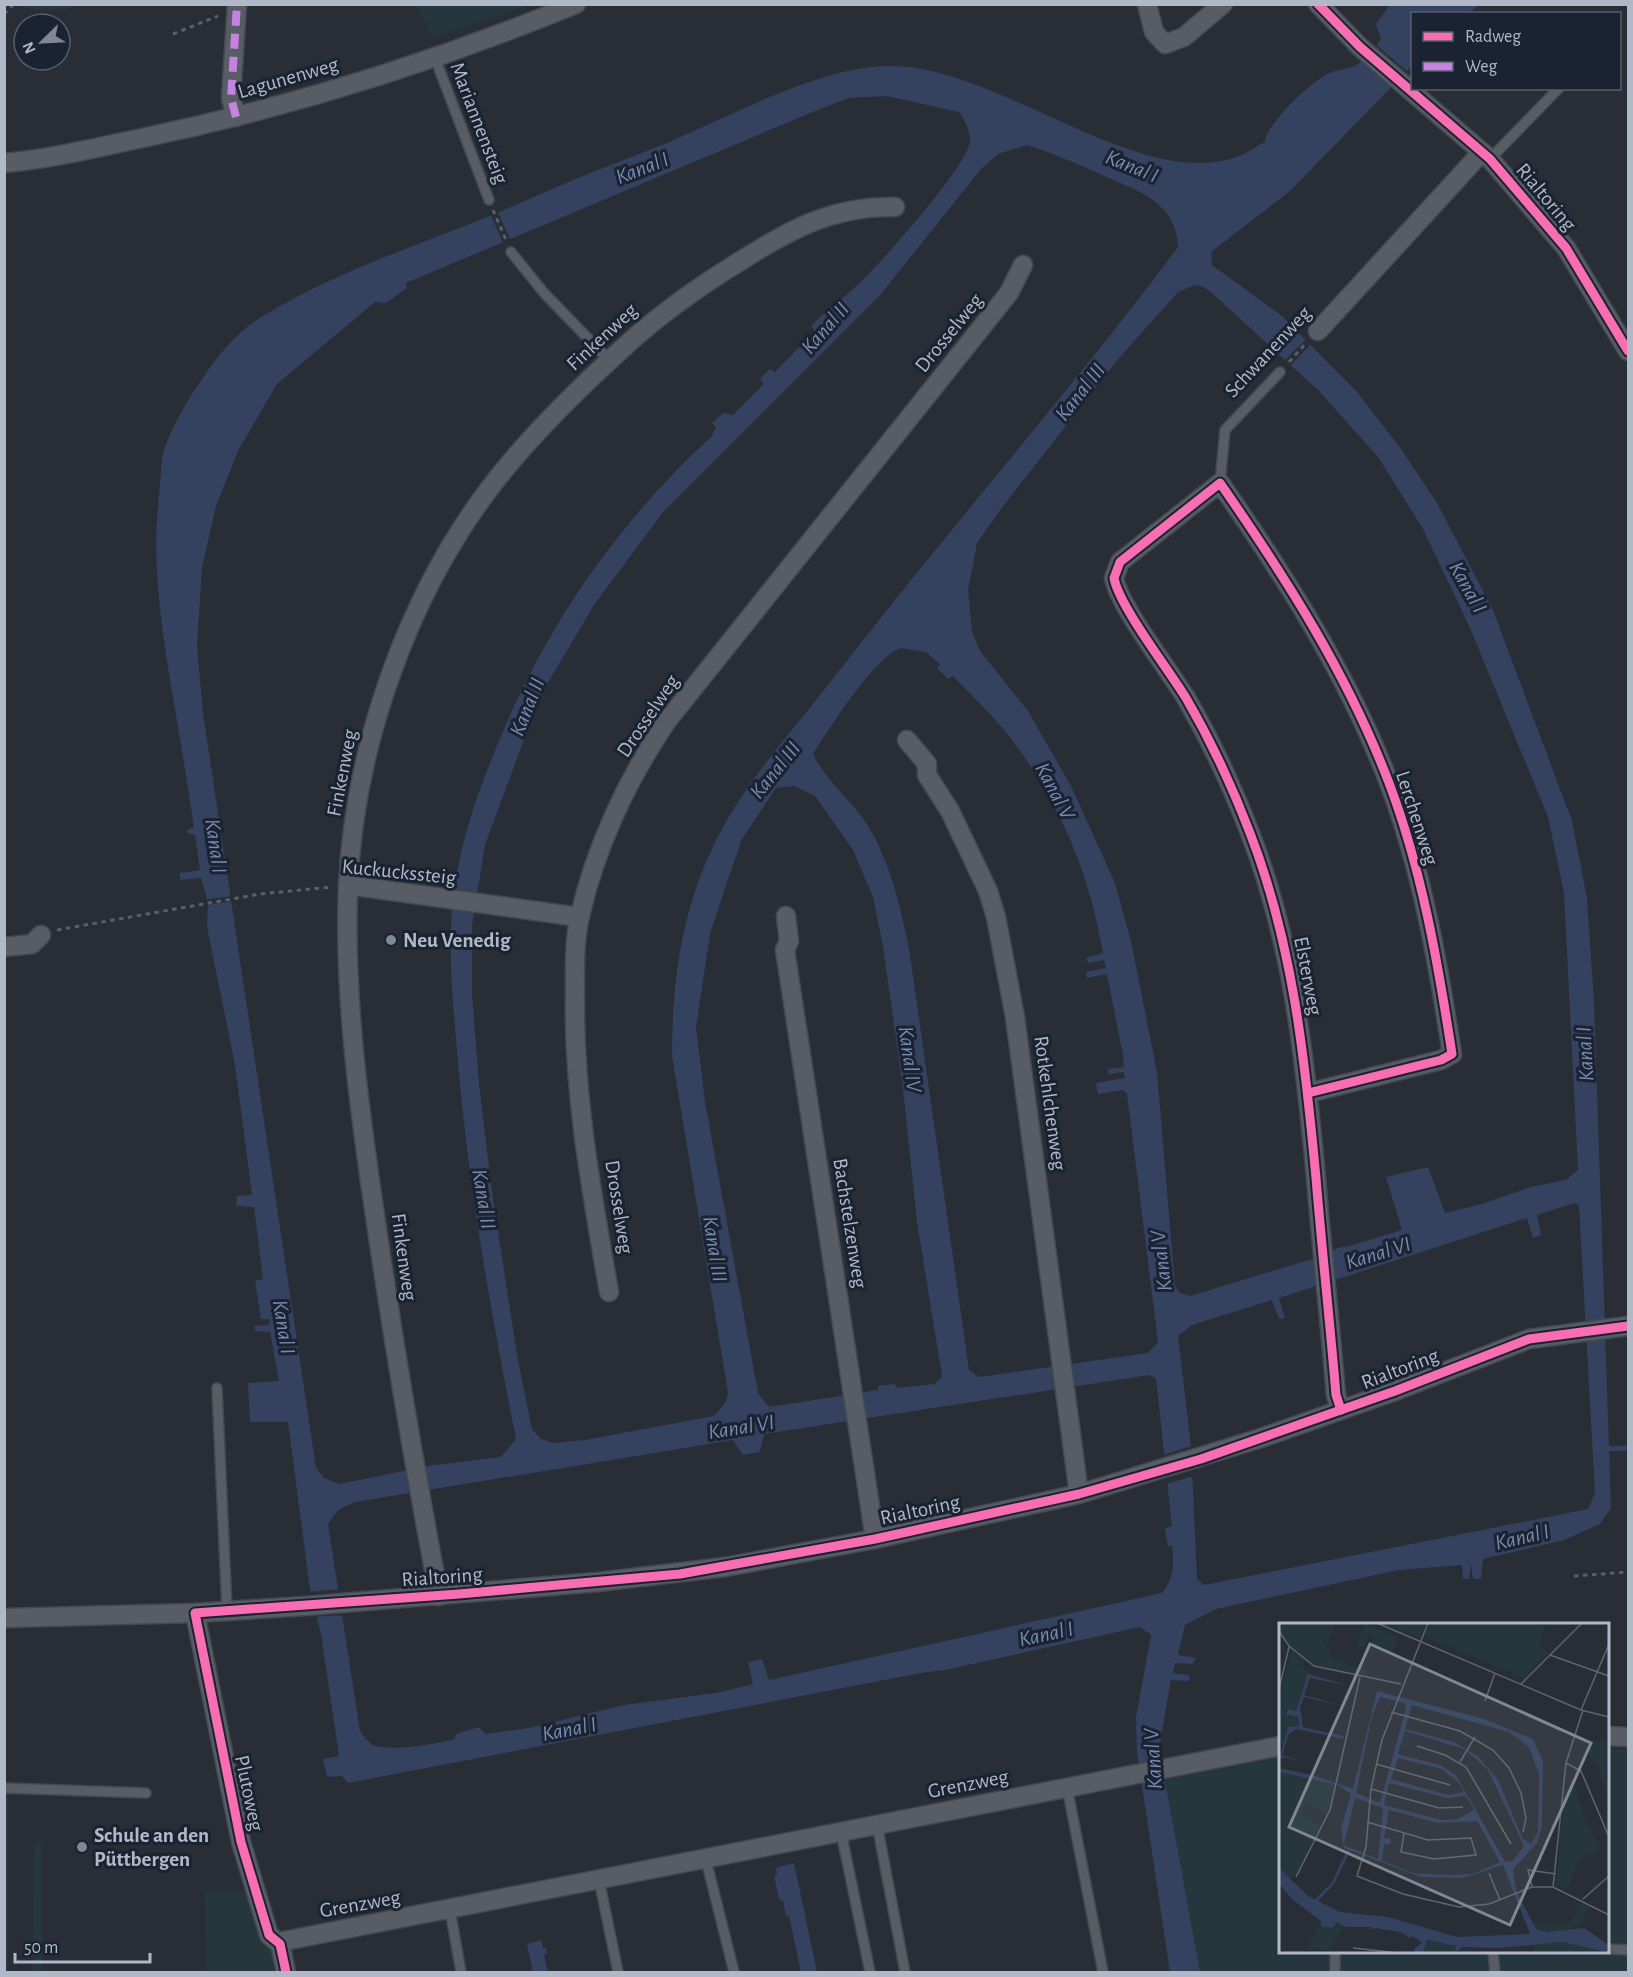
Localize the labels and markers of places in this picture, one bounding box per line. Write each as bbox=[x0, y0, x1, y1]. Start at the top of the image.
place label: Neu Venedig bbox=[403, 930, 511, 951]
marker: Neu Venedig bbox=[384, 933, 398, 947]
place label: Schule an den Püttbergen bbox=[94, 1825, 209, 1870]
marker: Schule an den Püttbergen bbox=[75, 1840, 89, 1854]

